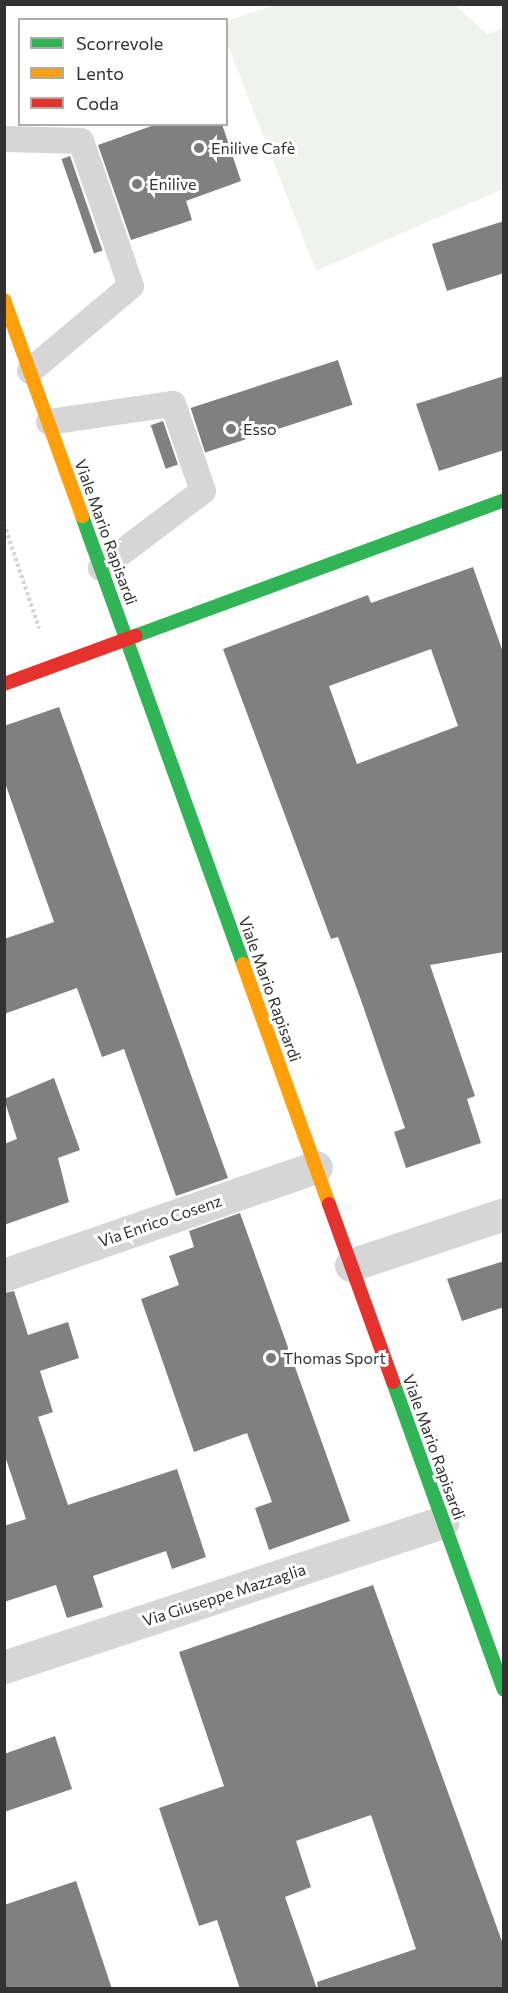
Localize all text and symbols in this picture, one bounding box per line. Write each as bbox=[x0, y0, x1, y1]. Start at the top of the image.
legend bbox=[18, 18, 228, 126]
text: Scorrevole bbox=[76, 32, 163, 54]
text: Lento bbox=[76, 62, 124, 84]
text: Coda bbox=[76, 92, 119, 114]
place label: Enilive Cafè bbox=[211, 138, 295, 158]
marker: Enilive Cafè bbox=[192, 141, 206, 155]
place label: Enilive bbox=[149, 174, 196, 194]
marker: Enilive bbox=[130, 177, 144, 191]
place label: Esso bbox=[243, 419, 277, 439]
marker: Esso bbox=[224, 422, 238, 436]
street label: Viale Mario Rapisardi bbox=[71, 457, 141, 607]
street label: Viale Mario Rapisardi bbox=[235, 914, 305, 1064]
street label: Via Enrico Cosenz bbox=[96, 1191, 224, 1251]
place label: Thomas Sport bbox=[283, 1348, 386, 1368]
marker: Thomas Sport bbox=[264, 1351, 278, 1365]
street label: Viale Mario Rapisardi bbox=[399, 1372, 469, 1522]
street label: Via Giuseppe Mazzaglia bbox=[140, 1560, 308, 1630]

